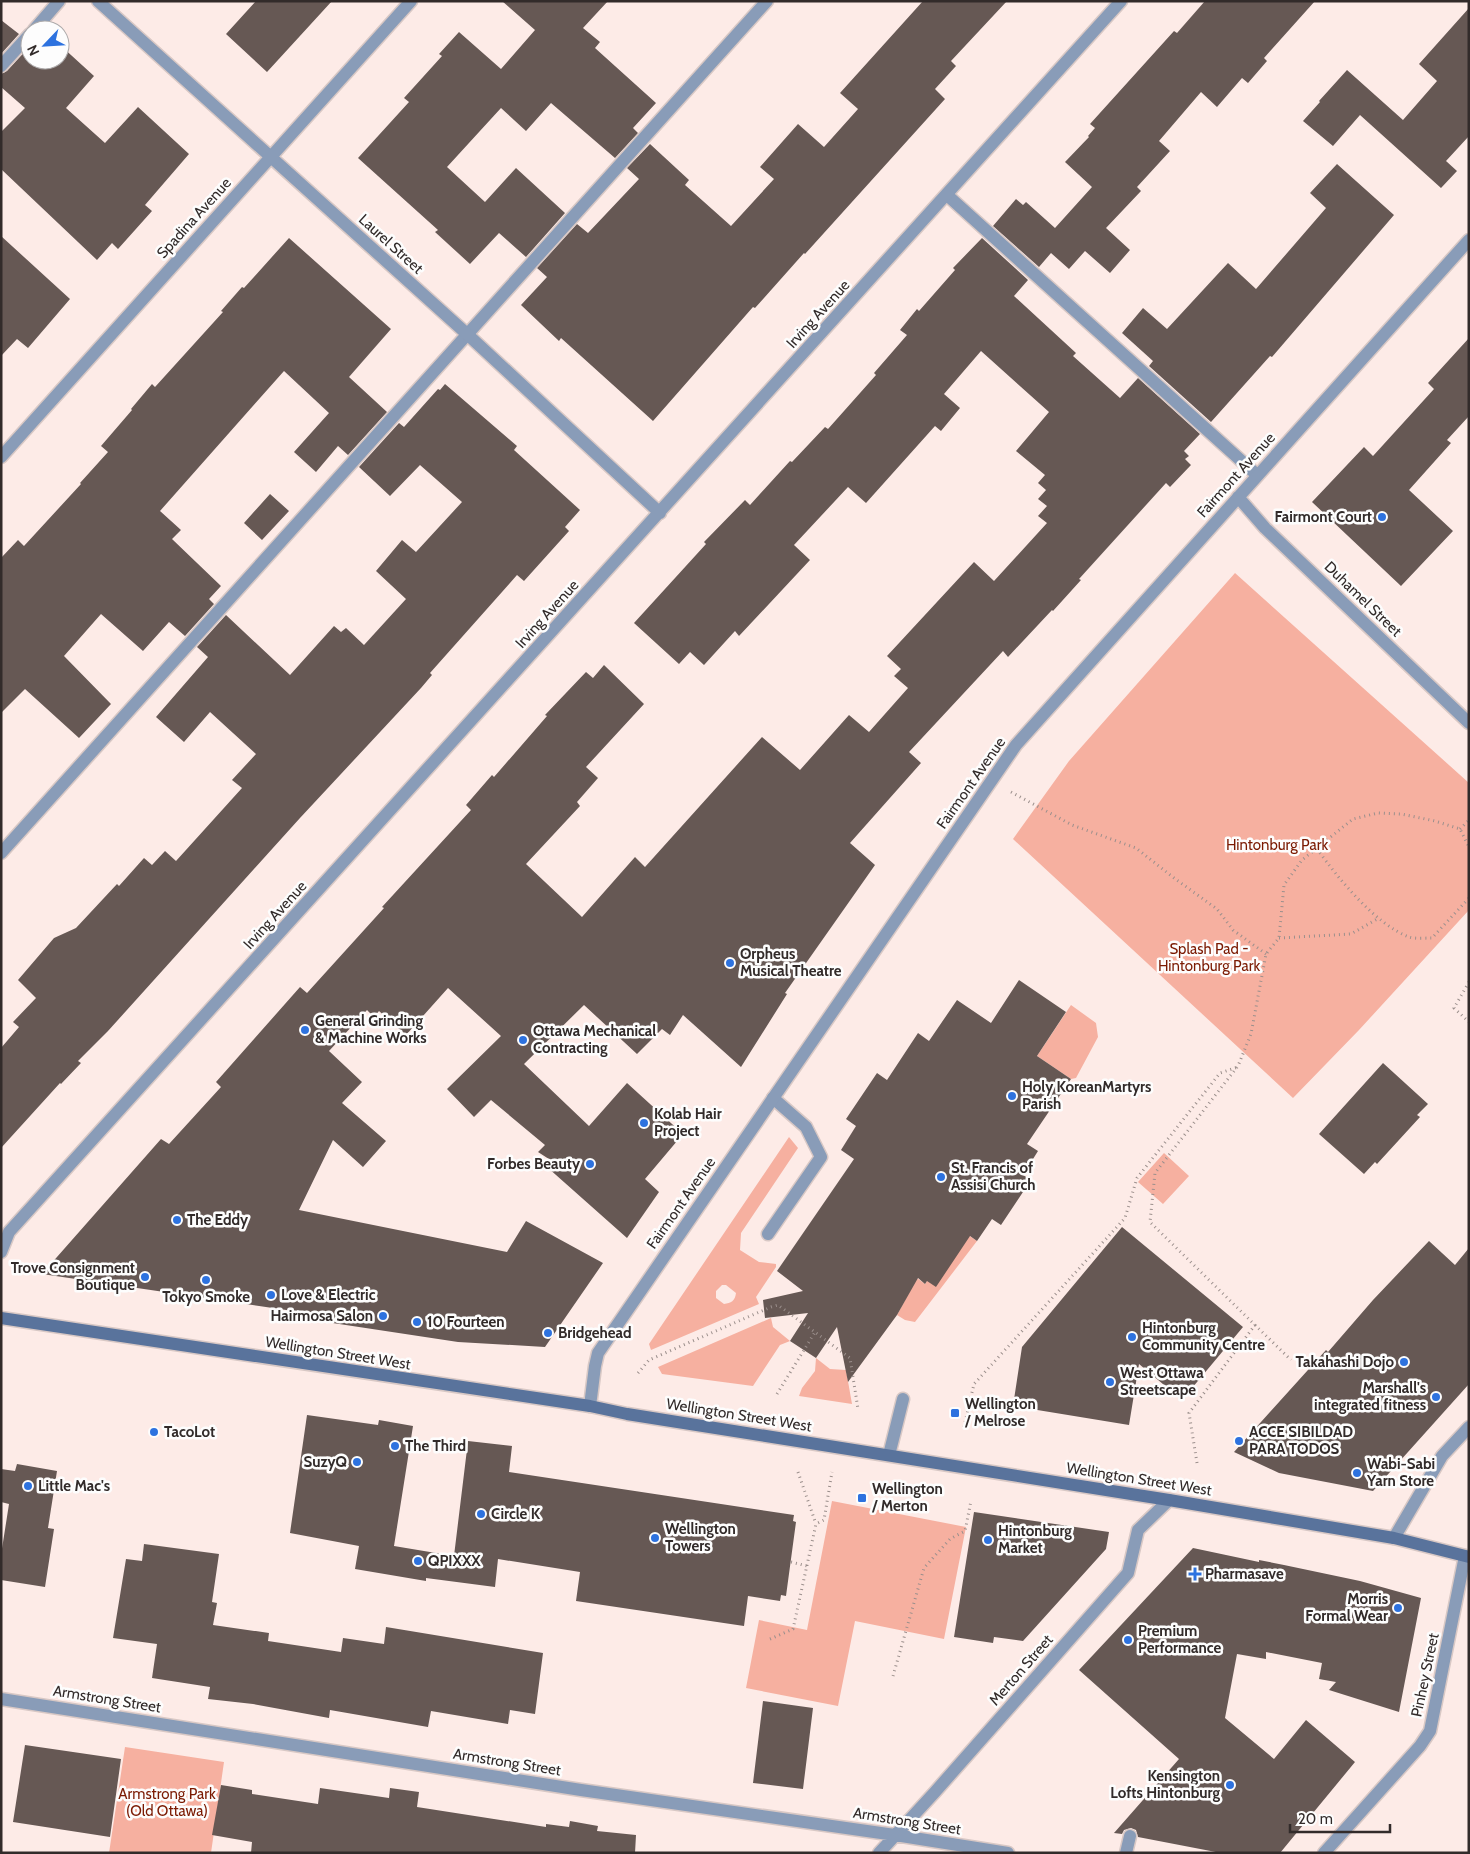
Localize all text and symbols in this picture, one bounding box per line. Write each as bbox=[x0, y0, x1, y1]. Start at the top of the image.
north arrow bbox=[20, 20, 70, 70]
text: N bbox=[23, 42, 43, 59]
street label: Spadina Avenue bbox=[153, 174, 235, 262]
street label: Laurel Street bbox=[355, 210, 427, 278]
street label: Irving Avenue bbox=[783, 276, 854, 352]
street label: Fairmont Avenue bbox=[1193, 429, 1279, 521]
place label: Fairmont Court bbox=[1274, 508, 1372, 526]
marker: Fairmont Court bbox=[1376, 511, 1388, 523]
street label: Duhamel Street bbox=[1321, 558, 1405, 640]
street label: Irving Avenue bbox=[512, 576, 583, 652]
street label: Fairmont Avenue bbox=[933, 733, 1009, 832]
park label: Hintonburg Park bbox=[1226, 836, 1328, 854]
street label: Irving Avenue bbox=[240, 877, 311, 953]
park label: Splash Pad - Hintonburg Park bbox=[1158, 940, 1260, 975]
place label: Orpheus Musical Theatre bbox=[740, 945, 842, 980]
marker: Orpheus Musical Theatre bbox=[724, 957, 736, 969]
place label: General Grinding & Machine Works bbox=[315, 1012, 427, 1047]
place label: Ottawa Mechanical Contracting bbox=[533, 1022, 656, 1057]
marker: General Grinding & Machine Works bbox=[299, 1024, 311, 1036]
marker: Ottawa Mechanical Contracting bbox=[517, 1034, 529, 1046]
place label: Holy KoreanMartyrs Parish bbox=[1022, 1078, 1151, 1113]
marker: Holy KoreanMartyrs Parish bbox=[1006, 1090, 1018, 1102]
place label: Kolab Hair Project bbox=[654, 1105, 722, 1140]
marker: Kolab Hair Project bbox=[638, 1117, 650, 1129]
street label: Fairmont Avenue bbox=[643, 1153, 719, 1252]
place label: Forbes Beauty bbox=[487, 1155, 581, 1173]
marker: Forbes Beauty bbox=[584, 1158, 596, 1170]
place label: St. Francis of Assisi Church bbox=[951, 1159, 1036, 1194]
marker: St. Francis of Assisi Church bbox=[935, 1171, 947, 1183]
place label: The Eddy bbox=[187, 1211, 249, 1229]
marker: The Eddy bbox=[171, 1214, 183, 1226]
place label: Trove Consignment Boutique bbox=[11, 1259, 135, 1294]
marker: Trove Consignment Boutique bbox=[139, 1271, 151, 1283]
marker: Tokyo Smoke bbox=[200, 1274, 212, 1286]
place label: Love & Electric bbox=[281, 1286, 376, 1304]
place label: Tokyo Smoke bbox=[162, 1288, 250, 1306]
marker: Love & Electric bbox=[265, 1289, 277, 1301]
place label: Hairmosa Salon bbox=[271, 1307, 373, 1325]
marker: Hairmosa Salon bbox=[377, 1310, 389, 1322]
place label: 10 Fourteen bbox=[427, 1313, 505, 1331]
marker: 10 Fourteen bbox=[411, 1316, 423, 1328]
place label: Hintonburg Community Centre bbox=[1142, 1319, 1265, 1354]
place label: Bridgehead bbox=[558, 1324, 632, 1342]
marker: Bridgehead bbox=[542, 1327, 554, 1339]
marker: Hintonburg Community Centre bbox=[1126, 1331, 1138, 1343]
street label: Wellington Street West bbox=[264, 1333, 412, 1373]
place label: Takahashi Dojo bbox=[1296, 1353, 1394, 1371]
marker: Takahashi Dojo bbox=[1398, 1356, 1410, 1368]
place label: West Ottawa Streetscape bbox=[1120, 1364, 1204, 1399]
marker: West Ottawa Streetscape bbox=[1104, 1376, 1116, 1388]
place label: Marshall's integrated fitness bbox=[1314, 1379, 1426, 1414]
marker: Marshall's integrated fitness bbox=[1430, 1391, 1442, 1403]
street label: Wellington Street West bbox=[665, 1395, 813, 1435]
place label: Wellington / Melrose bbox=[964, 1395, 1036, 1430]
marker: Wellington / Melrose bbox=[949, 1407, 961, 1419]
place label: TacoLot bbox=[164, 1423, 215, 1441]
place label: ACCE SIBILDAD PARA TODOS bbox=[1249, 1423, 1353, 1458]
marker: TacoLot bbox=[148, 1426, 160, 1438]
marker: ACCE SIBILDAD PARA TODOS bbox=[1233, 1435, 1245, 1447]
place label: The Third bbox=[405, 1437, 466, 1455]
marker: The Third bbox=[389, 1440, 401, 1452]
place label: SuzyQ bbox=[304, 1453, 347, 1471]
place label: Wabi-Sabi Yarn Store bbox=[1366, 1455, 1435, 1490]
marker: SuzyQ bbox=[351, 1456, 363, 1468]
street label: Wellington Street West bbox=[1065, 1459, 1213, 1499]
marker: Wabi-Sabi Yarn Store bbox=[1351, 1467, 1363, 1479]
place label: Little Mac's bbox=[38, 1477, 110, 1495]
marker: Little Mac's bbox=[22, 1480, 34, 1492]
place label: Wellington / Merton bbox=[871, 1480, 943, 1515]
marker: Wellington / Merton bbox=[856, 1492, 868, 1504]
place label: Circle K bbox=[491, 1505, 541, 1523]
marker: Circle K bbox=[475, 1508, 487, 1520]
place label: Wellington Towers bbox=[665, 1520, 736, 1555]
place label: Hintonburg Market bbox=[998, 1522, 1072, 1557]
marker: Wellington Towers bbox=[649, 1532, 661, 1544]
marker: Hintonburg Market bbox=[982, 1534, 994, 1546]
place label: QPIXXX bbox=[428, 1552, 481, 1570]
marker: QPIXXX bbox=[412, 1555, 424, 1567]
place label: Pharmasave bbox=[1205, 1565, 1284, 1583]
marker: Pharmasave bbox=[1189, 1568, 1201, 1580]
place label: Morris Formal Wear bbox=[1305, 1590, 1388, 1625]
marker: Morris Formal Wear bbox=[1392, 1602, 1404, 1614]
place label: Premium Performance bbox=[1138, 1622, 1222, 1657]
street label: Merton Street bbox=[985, 1631, 1057, 1709]
street label: Pinhey Street bbox=[1407, 1631, 1443, 1719]
marker: Premium Performance bbox=[1122, 1634, 1134, 1646]
street label: Armstrong Street bbox=[52, 1682, 162, 1716]
street label: Armstrong Street bbox=[452, 1745, 562, 1779]
place label: Kensington Lofts Hintonburg bbox=[1110, 1767, 1220, 1802]
marker: Kensington Lofts Hintonburg bbox=[1224, 1779, 1236, 1791]
park label: Armstrong Park (Old Ottawa) bbox=[118, 1785, 216, 1820]
scale bar bbox=[1290, 1802, 1390, 1834]
street label: Armstrong Street bbox=[852, 1804, 962, 1838]
text: 20 m bbox=[1298, 1810, 1333, 1828]

